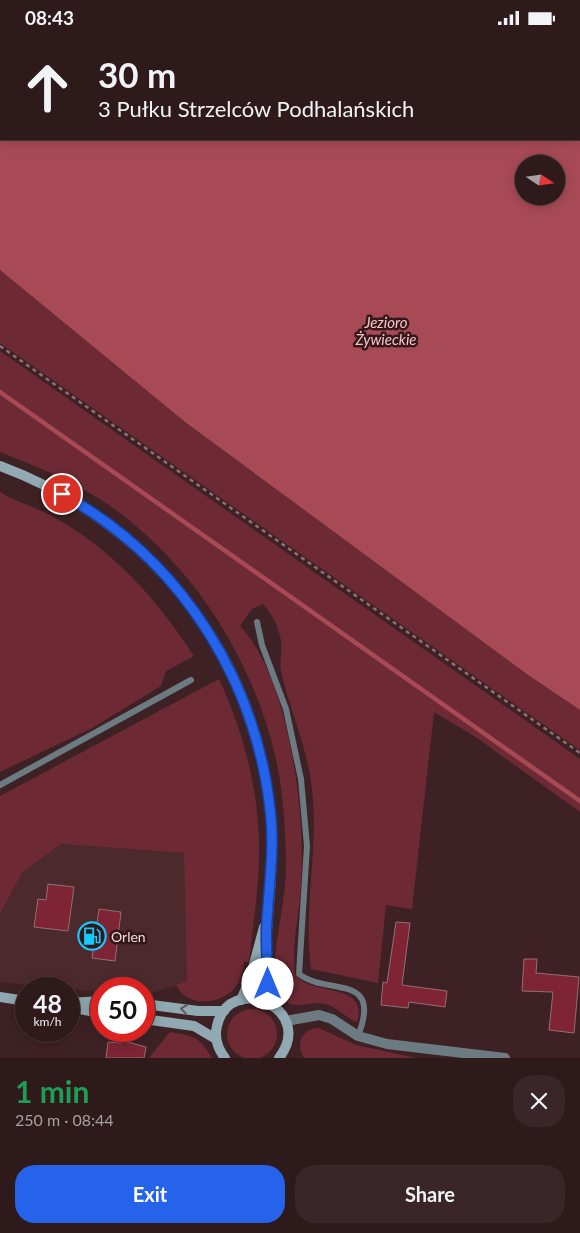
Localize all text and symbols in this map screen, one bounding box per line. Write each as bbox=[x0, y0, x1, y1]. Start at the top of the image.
text: 08:43 bbox=[25, 6, 74, 29]
text: 30 m bbox=[98, 53, 176, 95]
icon: ahead bbox=[15, 55, 80, 120]
text: 3 Pułku Strzelców Podhalańskich bbox=[98, 95, 414, 122]
north arrow bbox=[515, 155, 565, 205]
map controls bbox=[515, 155, 565, 205]
water label: Jezioro Żywieckie bbox=[354, 313, 417, 348]
pin bbox=[41, 473, 83, 515]
icon: arrive bbox=[48, 480, 76, 508]
fuel station icon: Orlen bbox=[77, 921, 107, 951]
place label: Orlen bbox=[111, 928, 146, 945]
position arrow bbox=[241, 957, 293, 1009]
speed limit sign: 50 bbox=[90, 977, 155, 1042]
text: 48 bbox=[33, 988, 62, 1018]
one-way arrow bbox=[179, 1004, 187, 1015]
text: km/h bbox=[33, 1014, 62, 1029]
text: 1 min bbox=[15, 1073, 89, 1109]
button: close bbox=[513, 1075, 565, 1127]
text: 250 m · 08:44 bbox=[15, 1110, 114, 1129]
button: Exit bbox=[15, 1165, 285, 1223]
button: Share bbox=[295, 1165, 565, 1223]

